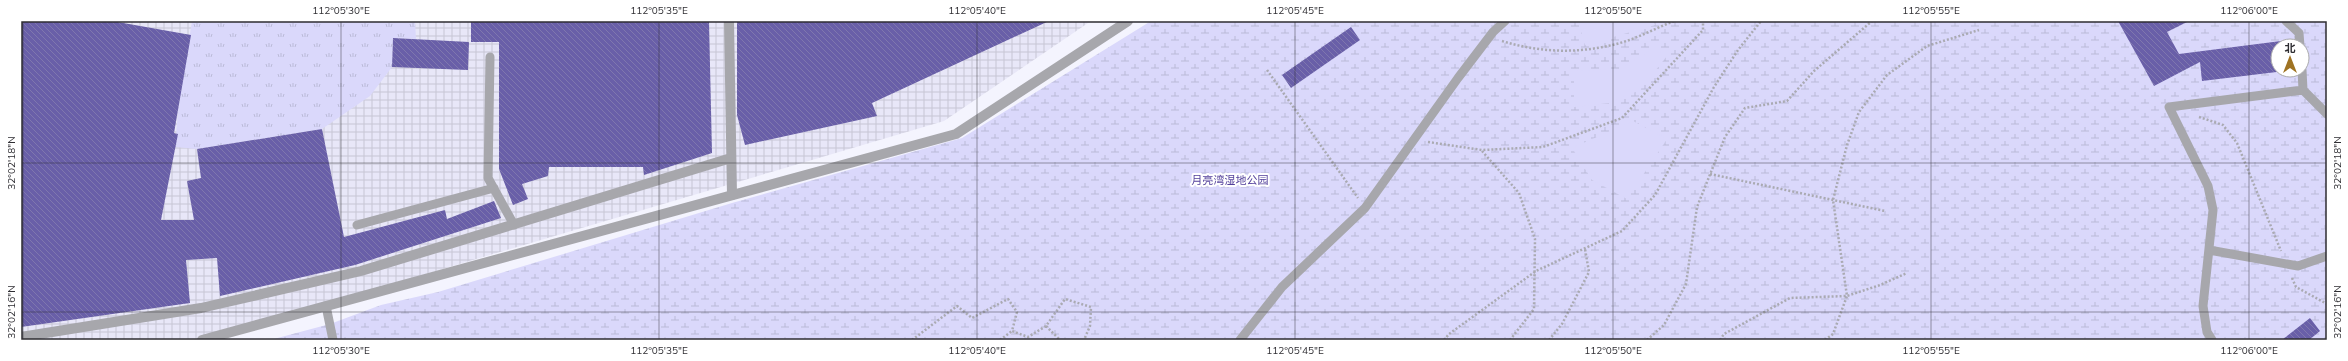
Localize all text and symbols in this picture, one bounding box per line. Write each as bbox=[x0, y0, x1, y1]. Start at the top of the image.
text: 112°05'30"E bbox=[312, 4, 370, 17]
text: 112°05'35"E bbox=[630, 4, 688, 17]
text: 112°05'40"E bbox=[948, 4, 1006, 17]
text: 112°05'45"E bbox=[1266, 4, 1324, 17]
text: 112°05'50"E bbox=[1584, 4, 1642, 17]
text: 112°05'55"E bbox=[1902, 4, 1960, 17]
text: 112°06'00"E bbox=[2220, 4, 2278, 17]
north arrow bbox=[2270, 38, 2310, 78]
text: 北 bbox=[2285, 41, 2296, 55]
text: 32°02'18"N bbox=[5, 136, 18, 190]
text: 32°02'18"N bbox=[2331, 136, 2344, 190]
park label: 月亮湾湿地公园 bbox=[1192, 173, 1269, 187]
text: 32°02'16"N bbox=[5, 285, 18, 339]
text: 32°02'16"N bbox=[2331, 285, 2344, 339]
text: 112°05'30"E bbox=[312, 344, 370, 357]
text: 112°05'35"E bbox=[630, 344, 688, 357]
text: 112°05'40"E bbox=[948, 344, 1006, 357]
text: 112°05'45"E bbox=[1266, 344, 1324, 357]
text: 112°05'50"E bbox=[1584, 344, 1642, 357]
text: 112°05'55"E bbox=[1902, 344, 1960, 357]
text: 112°06'00"E bbox=[2220, 344, 2278, 357]

